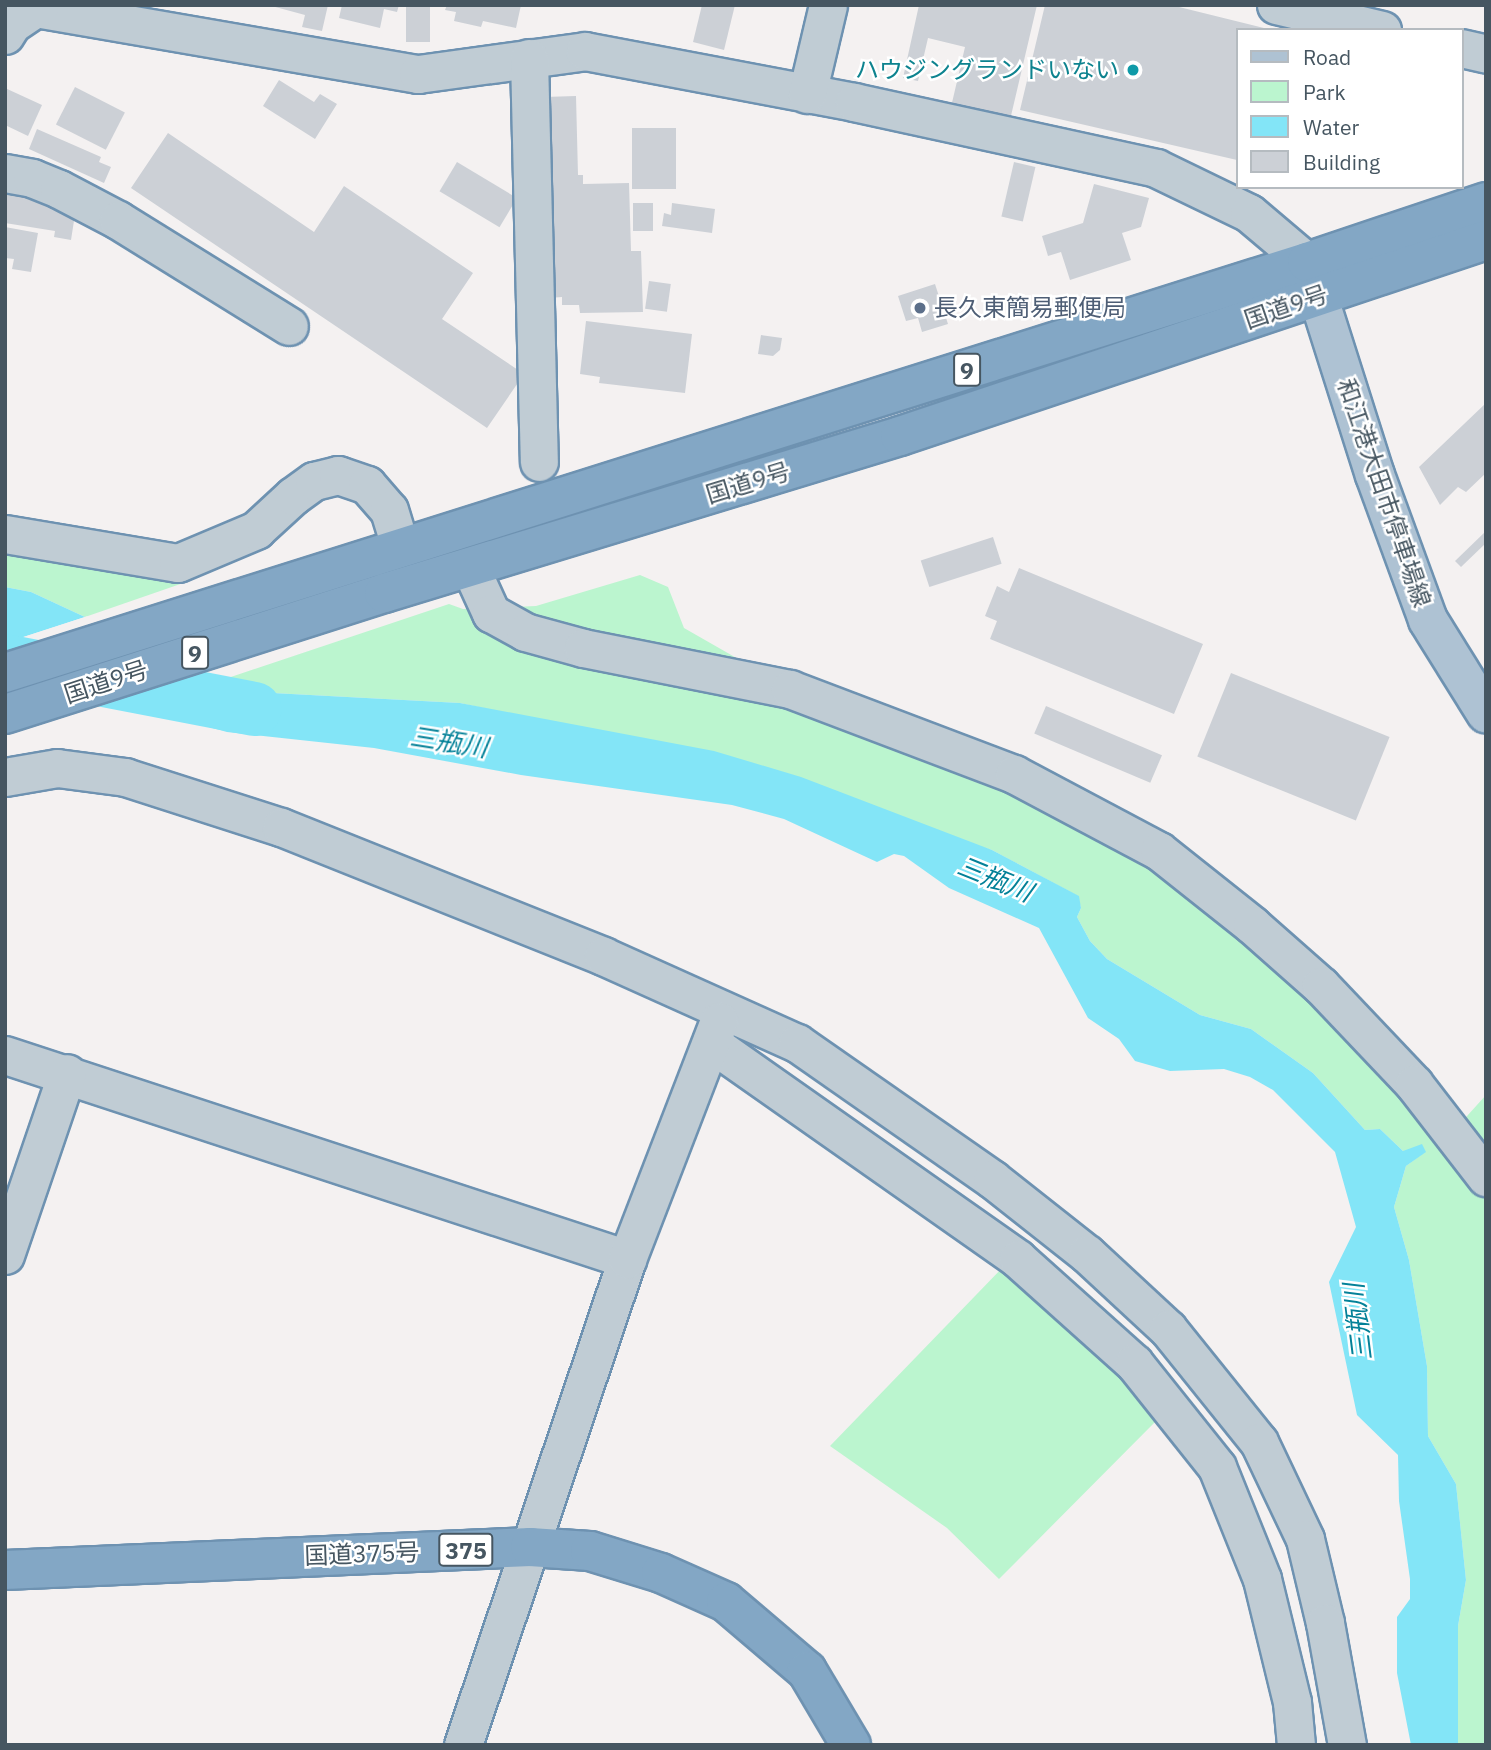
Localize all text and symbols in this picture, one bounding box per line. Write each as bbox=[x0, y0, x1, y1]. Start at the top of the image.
legend bbox=[1236, 28, 1463, 189]
text: Road bbox=[1303, 43, 1351, 71]
place label: ハウジングランドいない bbox=[855, 56, 1119, 84]
marker: ハウジングランドいない bbox=[1125, 62, 1141, 78]
text: Park bbox=[1303, 78, 1346, 106]
text: Water bbox=[1303, 113, 1359, 141]
text: Building bbox=[1303, 148, 1380, 176]
street label: 国道9号 bbox=[1240, 279, 1332, 335]
place label: 長久東簡易郵便局 bbox=[934, 294, 1126, 322]
marker: 長久東簡易郵便局 bbox=[912, 300, 928, 316]
road number: 9 bbox=[953, 350, 981, 390]
street label: 和江港大田市停車場線 bbox=[1331, 375, 1437, 611]
street label: 国道9号 bbox=[702, 457, 794, 509]
road number: 9 bbox=[181, 634, 209, 673]
street label: 国道9号 bbox=[60, 655, 152, 709]
water label: 三瓶川 bbox=[408, 720, 490, 764]
water label: 三瓶川 bbox=[953, 850, 1037, 908]
water label: 三瓶川 bbox=[1338, 1281, 1378, 1363]
road number: 375 bbox=[438, 1530, 494, 1569]
street label: 国道375号 bbox=[304, 1538, 420, 1570]

